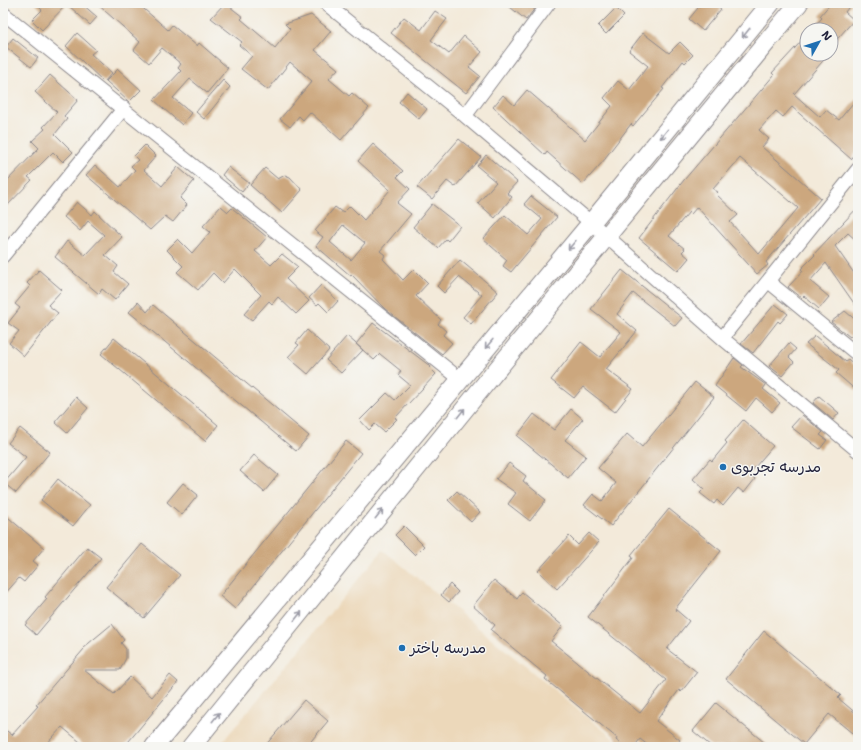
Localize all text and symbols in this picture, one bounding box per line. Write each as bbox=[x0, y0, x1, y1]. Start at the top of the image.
north arrow bbox=[799, 22, 839, 62]
one-way arrow bbox=[742, 28, 751, 39]
text: N bbox=[818, 28, 835, 44]
one-way arrow bbox=[659, 128, 668, 139]
one-way arrow bbox=[568, 239, 577, 250]
one-way arrow bbox=[484, 339, 493, 350]
one-way arrow bbox=[457, 408, 466, 419]
place label: مدرسه تجربوى bbox=[731, 457, 821, 477]
marker: مدرسه تجربوى bbox=[718, 462, 728, 472]
one-way arrow bbox=[375, 509, 384, 520]
one-way arrow bbox=[293, 610, 302, 621]
place label: مدرسه باختر bbox=[408, 638, 486, 658]
marker: مدرسه باختر bbox=[397, 643, 407, 653]
one-way arrow bbox=[212, 711, 220, 722]

